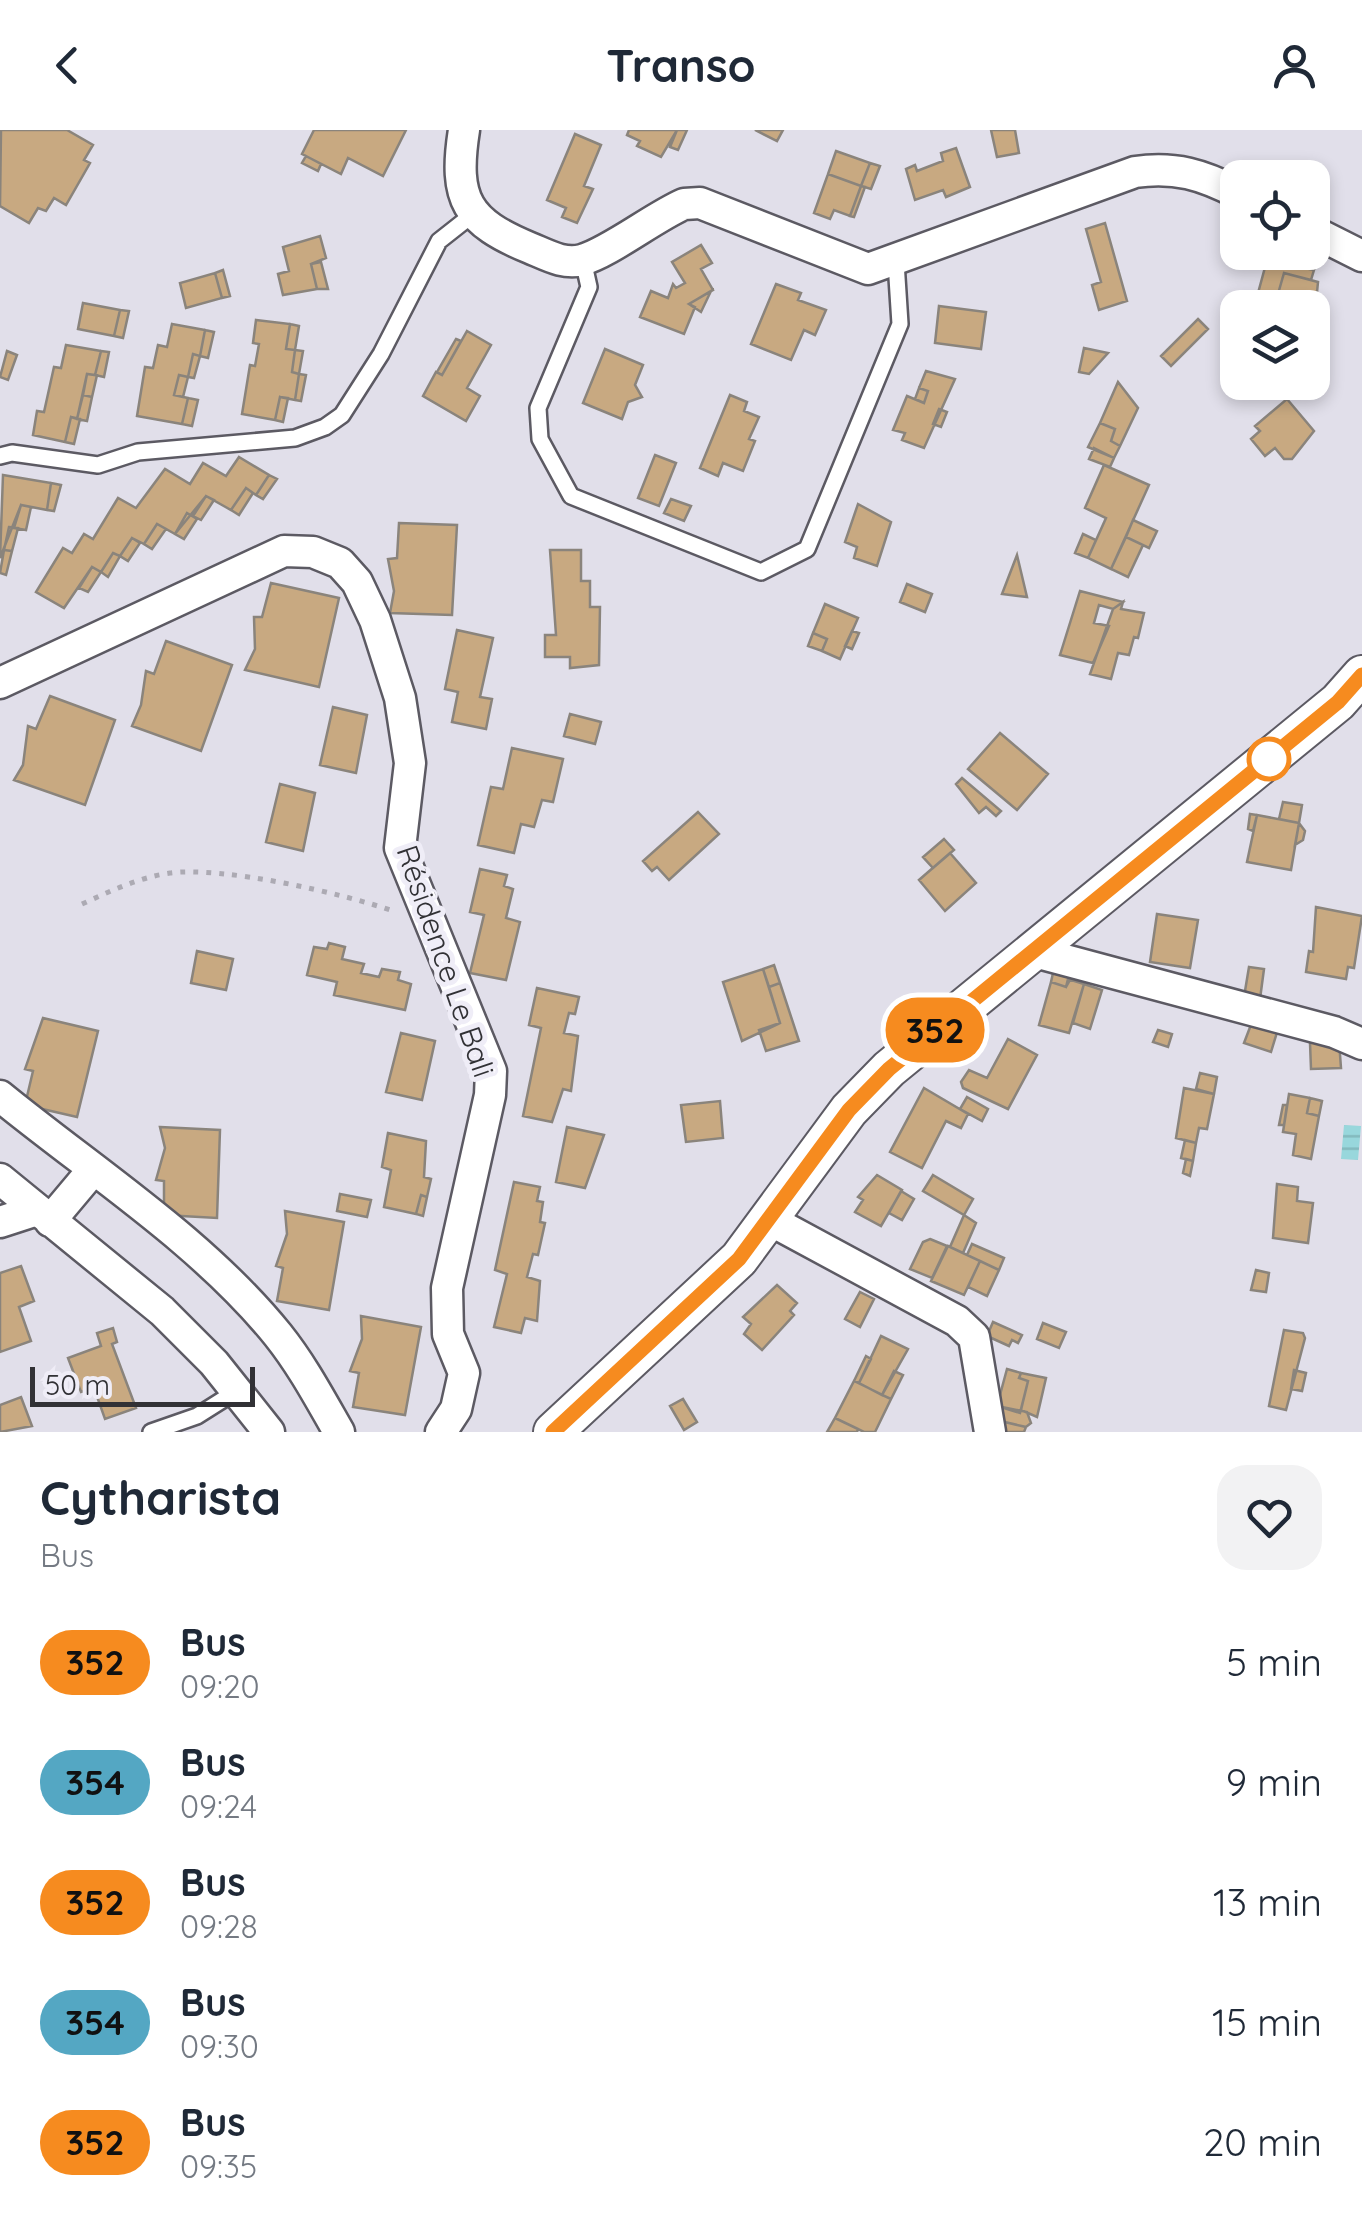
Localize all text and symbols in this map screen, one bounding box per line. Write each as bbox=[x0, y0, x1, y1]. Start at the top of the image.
text: Transo bbox=[606, 37, 756, 93]
icon: back bbox=[40, 38, 95, 93]
icon: person bbox=[1267, 38, 1322, 93]
map controls bbox=[1220, 160, 1330, 400]
button: locate bbox=[1220, 160, 1330, 270]
button: layers bbox=[1220, 290, 1330, 400]
unlabelled marker bbox=[1248, 738, 1290, 780]
street label: Résidence Le Bali bbox=[389, 840, 503, 1082]
line badge: 352 bbox=[878, 998, 992, 1062]
text: 352 bbox=[906, 1008, 964, 1052]
scale bar bbox=[30, 1362, 255, 1406]
text: 50 m bbox=[45, 1367, 110, 1402]
button: heart bbox=[1217, 1465, 1322, 1570]
text: Cytharista bbox=[40, 1467, 281, 1527]
text: Bus bbox=[40, 1535, 94, 1575]
text: Bus bbox=[180, 1618, 246, 1666]
text: 5 min bbox=[1226, 1638, 1322, 1686]
text: 352 bbox=[66, 1640, 124, 1684]
text: 09:20 bbox=[180, 1666, 260, 1706]
text: Bus bbox=[180, 1738, 246, 1786]
text: 9 min bbox=[1226, 1758, 1322, 1806]
text: 354 bbox=[65, 1760, 125, 1804]
text: 09:24 bbox=[180, 1786, 257, 1826]
text: Bus bbox=[180, 1858, 246, 1906]
text: 13 min bbox=[1213, 1878, 1322, 1926]
text: 352 bbox=[66, 1880, 124, 1924]
text: 09:28 bbox=[180, 1906, 258, 1946]
text: Bus bbox=[180, 1978, 246, 2026]
text: 15 min bbox=[1212, 1998, 1322, 2046]
text: 354 bbox=[65, 2000, 125, 2044]
text: 09:30 bbox=[180, 2026, 259, 2066]
text: Bus bbox=[180, 2098, 246, 2146]
text: 20 min bbox=[1203, 2118, 1322, 2166]
text: 352 bbox=[66, 2120, 124, 2164]
text: 09:35 bbox=[180, 2146, 257, 2186]

